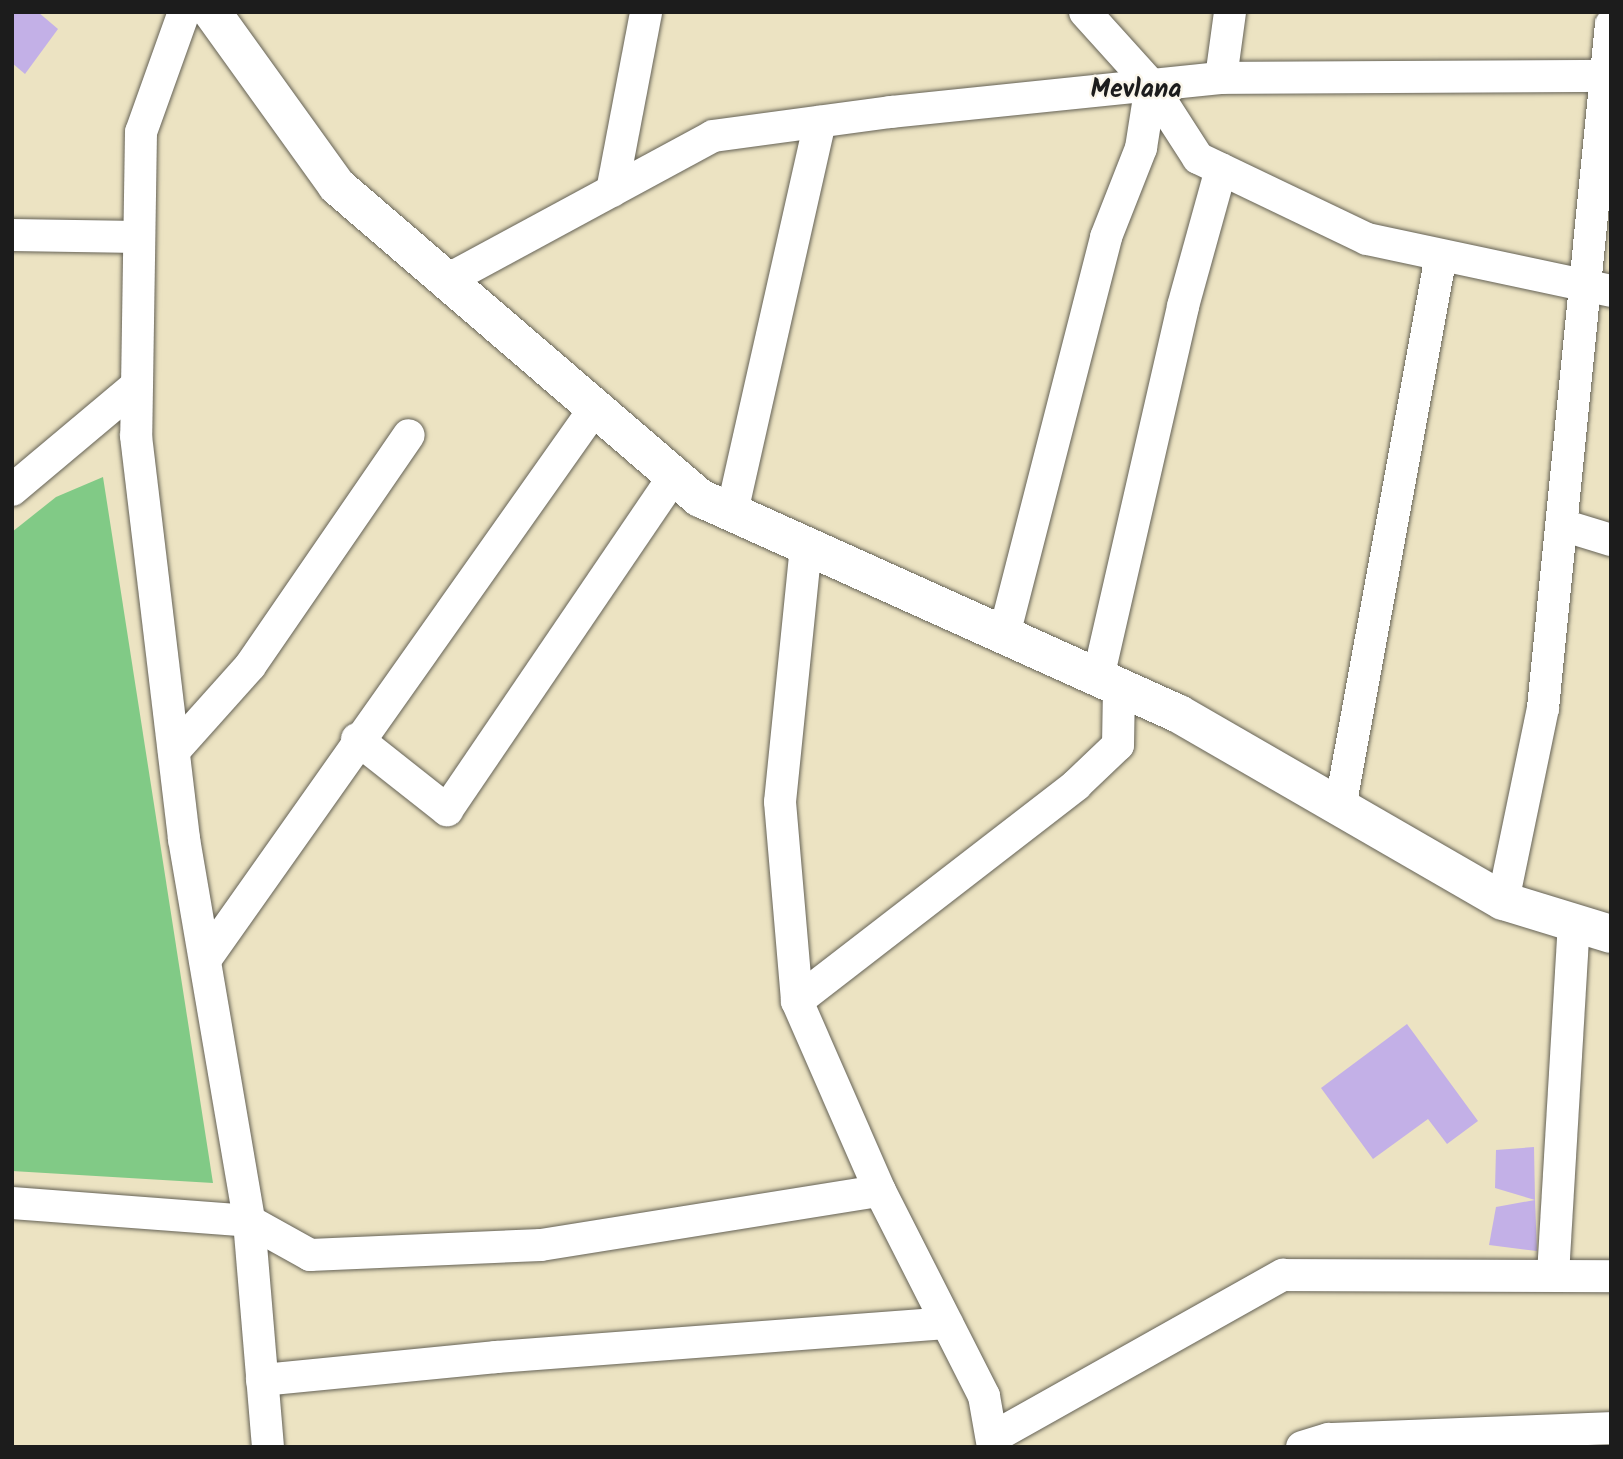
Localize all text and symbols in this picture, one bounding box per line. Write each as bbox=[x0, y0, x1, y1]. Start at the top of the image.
district label: Mevlana bbox=[1090, 75, 1182, 107]

